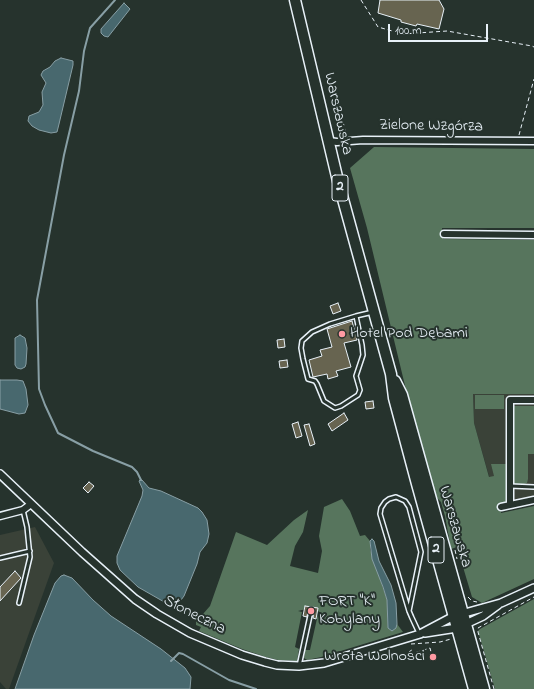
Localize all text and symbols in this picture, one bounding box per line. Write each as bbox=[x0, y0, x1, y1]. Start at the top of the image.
scale bar bbox=[390, 16, 490, 42]
text: 100 m bbox=[395, 22, 422, 40]
street label: Warszawska bbox=[318, 71, 356, 157]
street label: Zielone Wzgórza bbox=[379, 116, 483, 138]
road number: 2 bbox=[332, 175, 348, 201]
place label: Hotel Pod Dębami bbox=[350, 324, 468, 344]
marker: Hotel Pod Dębami bbox=[337, 329, 347, 339]
street label: Warszawska bbox=[433, 484, 475, 570]
road number: 2 bbox=[428, 537, 444, 563]
street label: Słoneczna bbox=[160, 592, 228, 640]
place label: FORT "K" Kobylany bbox=[319, 592, 380, 630]
marker: FORT "K" Kobylany bbox=[306, 606, 316, 616]
place label: Wrota Wolności bbox=[324, 647, 425, 667]
marker: Wrota Wolności bbox=[428, 652, 438, 662]

